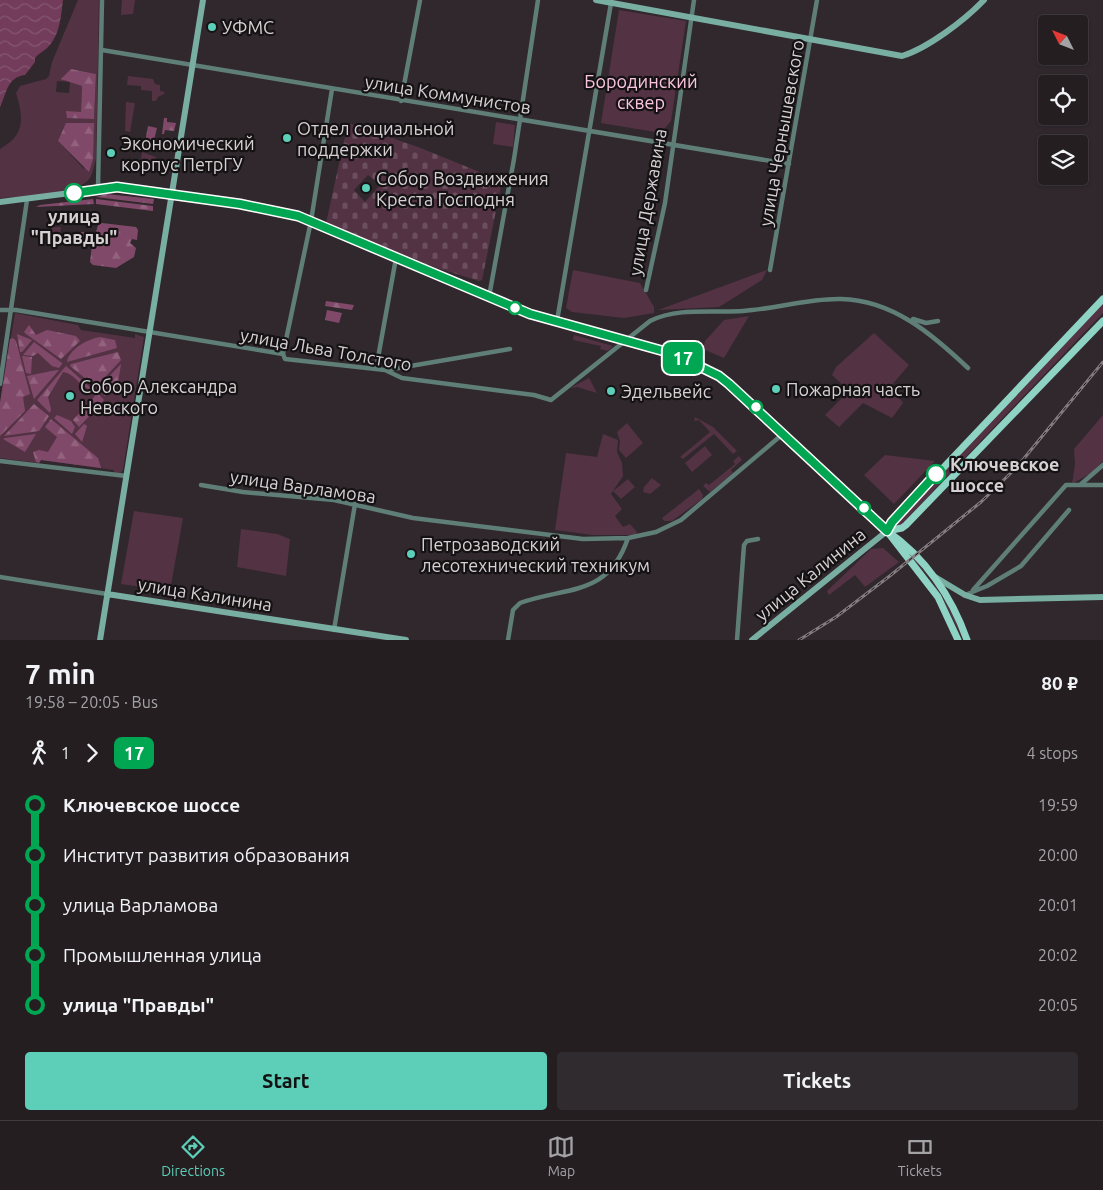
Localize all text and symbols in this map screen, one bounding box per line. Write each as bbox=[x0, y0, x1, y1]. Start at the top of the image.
north arrow bbox=[1038, 15, 1088, 65]
map controls bbox=[1038, 15, 1088, 185]
place label: УФМС bbox=[222, 17, 274, 37]
marker: УФМС bbox=[206, 21, 218, 33]
street label: улица Чернышевского bbox=[755, 38, 807, 228]
street label: улица Коммунистов bbox=[364, 71, 532, 117]
park label: Бородинский сквер bbox=[584, 71, 698, 112]
button: locate bbox=[1038, 75, 1088, 125]
place label: Отдел социальной поддержки bbox=[297, 118, 454, 159]
street label: улица Державина bbox=[624, 127, 670, 277]
marker: Отдел социальной поддержки bbox=[281, 132, 293, 144]
place label: Экономический корпус ПетрГУ bbox=[121, 133, 255, 174]
button: layers bbox=[1038, 135, 1088, 185]
marker: Экономический корпус ПетрГУ bbox=[105, 147, 117, 159]
place label: Собор Воздвижения Креста Господня bbox=[376, 168, 549, 209]
marker: Собор Воздвижения Креста Господня bbox=[360, 182, 372, 194]
marker: улица "Правды" bbox=[64, 183, 84, 203]
place label: улица "Правды" bbox=[31, 206, 117, 247]
unlabelled marker bbox=[508, 301, 522, 315]
street label: улица Льва Толстого bbox=[239, 324, 413, 374]
line badge: 17 bbox=[660, 342, 706, 374]
text: 17 bbox=[673, 348, 693, 368]
place label: Собор Александра Невского bbox=[80, 376, 237, 417]
place label: Пожарная часть bbox=[786, 379, 920, 399]
place label: Эдельвейс bbox=[621, 381, 711, 401]
marker: Пожарная часть bbox=[770, 383, 782, 395]
marker: Эдельвейс bbox=[605, 385, 617, 397]
marker: Собор Александра Невского bbox=[64, 390, 76, 402]
unlabelled marker bbox=[749, 400, 763, 414]
place label: Ключевское шоссе bbox=[950, 454, 1059, 495]
marker: Ключевское шоссе bbox=[926, 464, 946, 484]
street label: улица Варламова bbox=[229, 466, 377, 506]
unlabelled marker bbox=[857, 501, 871, 515]
street label: улица Калинина bbox=[751, 524, 869, 624]
place label: Петрозаводский лесотехнический техникум bbox=[421, 534, 650, 575]
marker: Петрозаводский лесотехнический техникум bbox=[405, 548, 417, 560]
street label: улица Калинина bbox=[136, 574, 274, 614]
text: 7 min bbox=[25, 658, 96, 689]
text: 80 ₽ bbox=[1041, 672, 1078, 694]
text: 19:58 – 20:05 · Bus bbox=[25, 693, 158, 711]
icon: walk bbox=[25, 739, 53, 767]
icon: forward bbox=[78, 739, 106, 767]
text: 17 bbox=[124, 743, 144, 763]
text: 1 bbox=[61, 744, 70, 762]
text: 4 stops bbox=[1026, 744, 1078, 762]
text: Ключевское шоссе bbox=[63, 794, 240, 816]
text: 19:59 bbox=[1038, 796, 1078, 814]
text: Институт развития образования bbox=[63, 844, 350, 866]
text: 20:00 bbox=[1038, 846, 1078, 864]
text: улица Варламова bbox=[63, 894, 218, 916]
text: 20:01 bbox=[1038, 896, 1078, 914]
text: Промышленная улица bbox=[63, 944, 262, 966]
text: 20:02 bbox=[1038, 946, 1078, 964]
text: улица "Правды" bbox=[63, 994, 214, 1016]
text: 20:05 bbox=[1038, 996, 1078, 1014]
button: Start bbox=[25, 1052, 547, 1110]
button: Tickets bbox=[557, 1052, 1078, 1110]
tab: Directions bbox=[161, 1133, 225, 1179]
tab: Map bbox=[547, 1133, 575, 1179]
tab: Tickets bbox=[898, 1133, 942, 1179]

